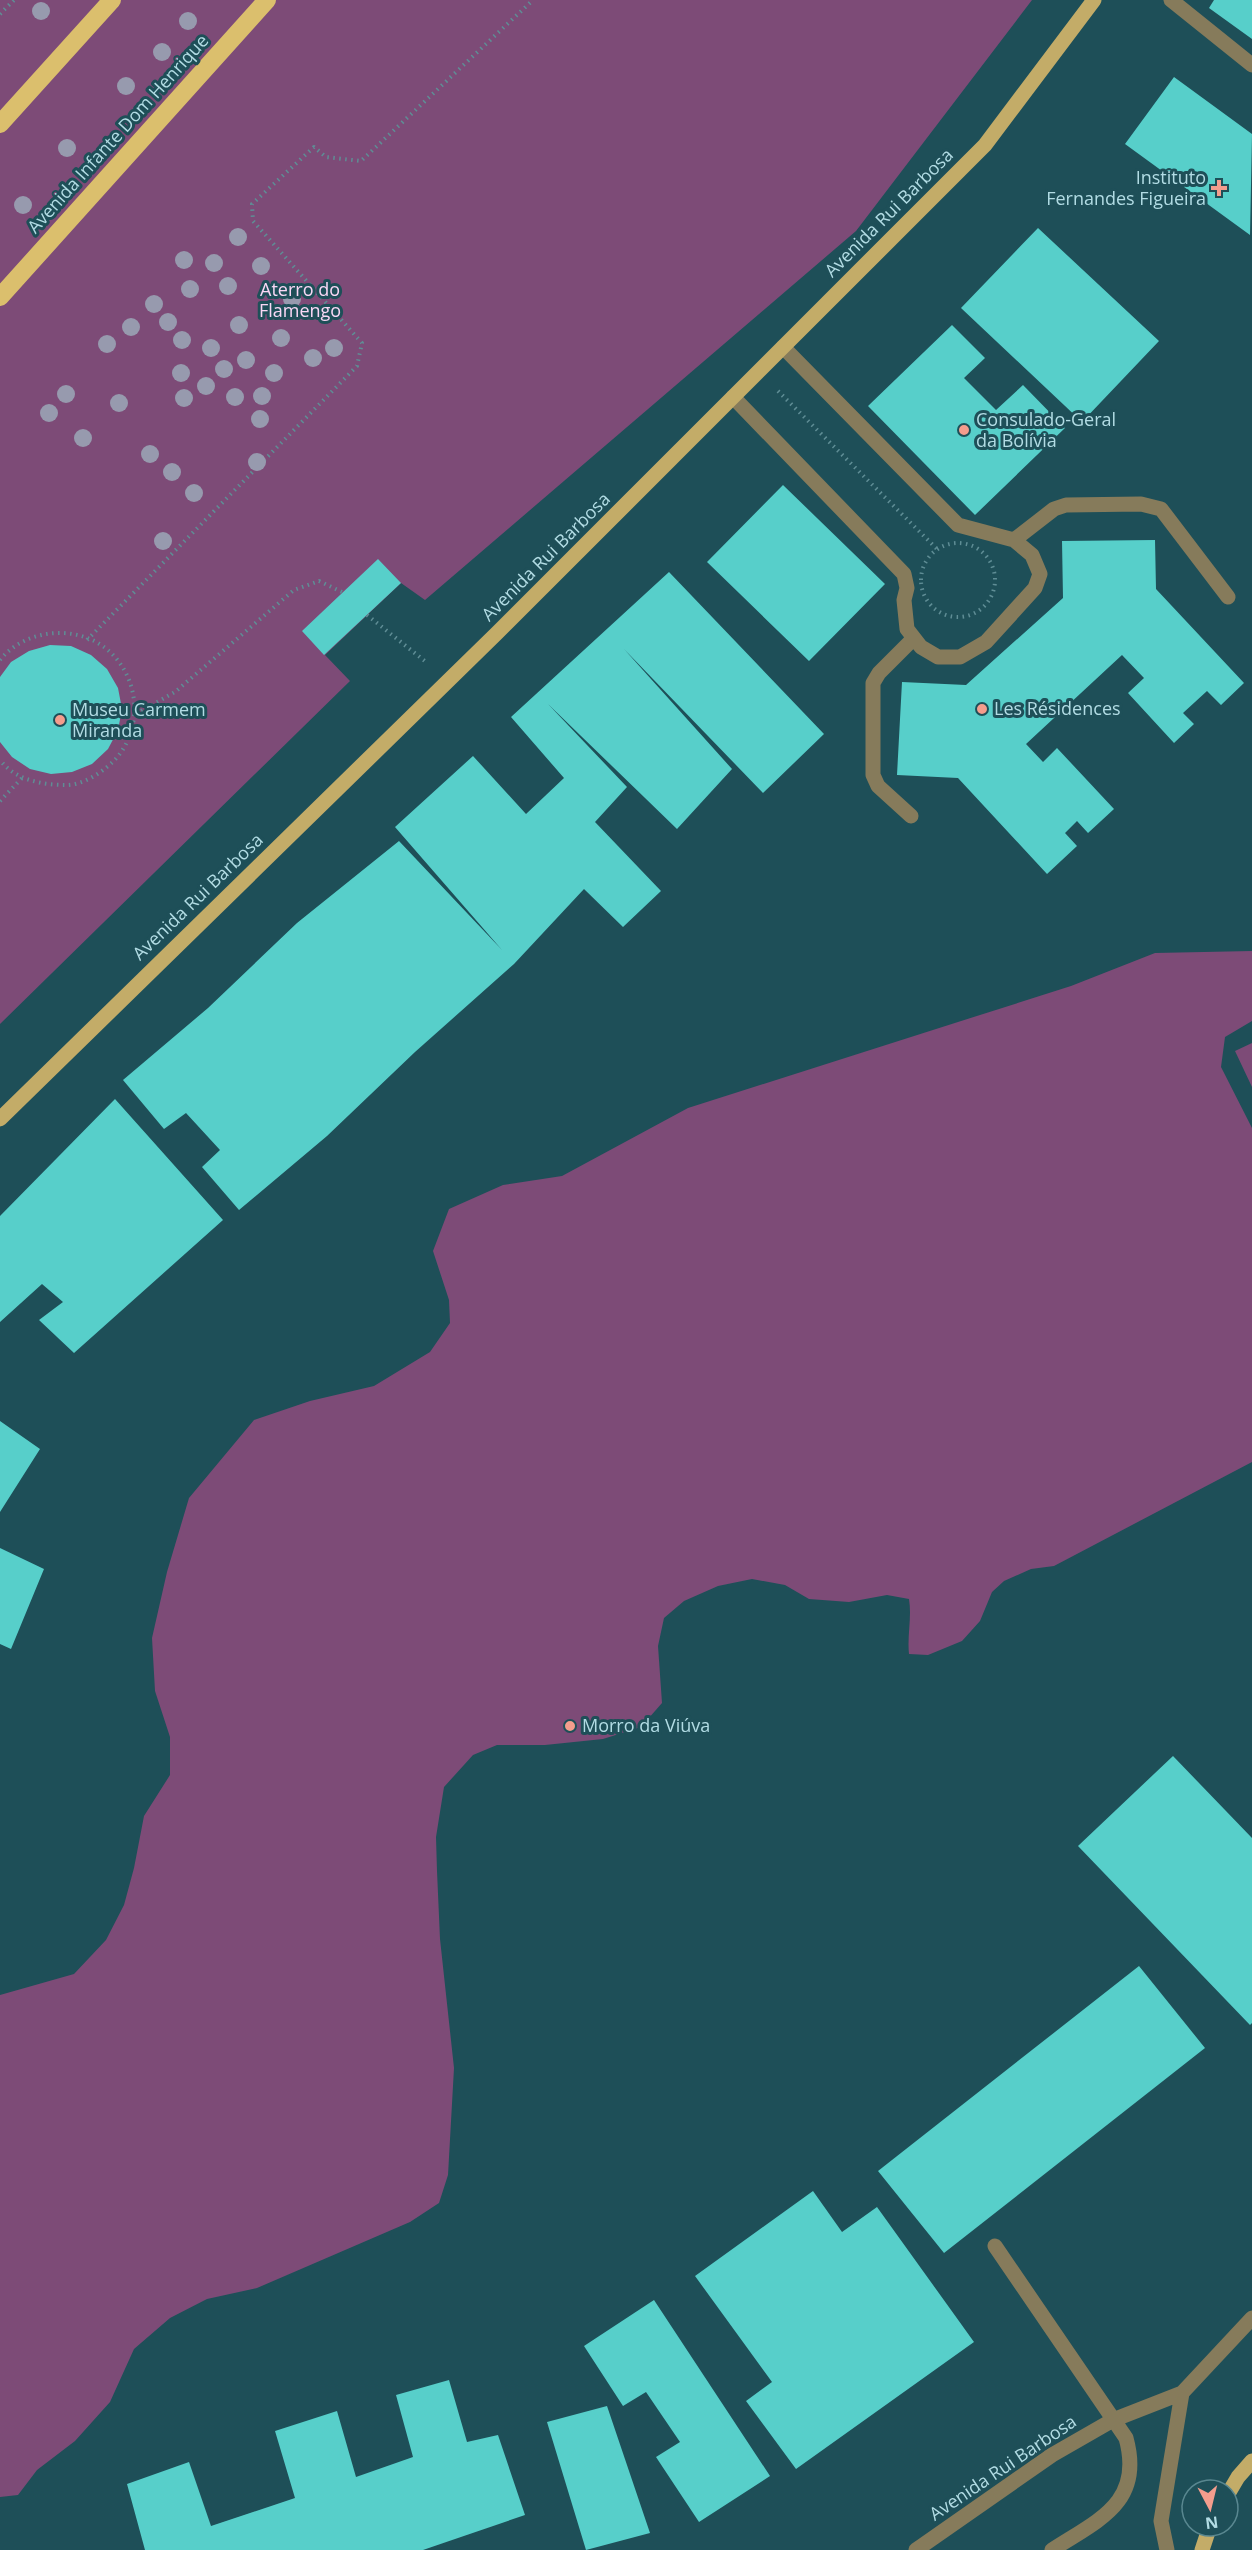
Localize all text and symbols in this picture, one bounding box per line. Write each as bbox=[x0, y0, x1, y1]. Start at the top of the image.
street label: Avenida Infante Dom Henrique bbox=[21, 29, 213, 238]
street label: Avenida Rui Barbosa bbox=[819, 143, 958, 282]
place label: Instituto Fernandes Figueira bbox=[1046, 165, 1206, 210]
marker: Instituto Fernandes Figueira bbox=[1210, 179, 1228, 197]
park label: Aterro do Flamengo bbox=[259, 277, 341, 322]
place label: Consulado-Geral da Bolívia bbox=[976, 407, 1116, 452]
marker: Consulado-Geral da Bolívia bbox=[957, 423, 971, 437]
street label: Avenida Rui Barbosa bbox=[476, 487, 615, 626]
place label: Les Résidences bbox=[994, 696, 1121, 720]
place label: Museu Carmem Miranda bbox=[72, 697, 206, 742]
marker: Les Résidences bbox=[975, 702, 989, 716]
marker: Museu Carmem Miranda bbox=[53, 713, 67, 727]
street label: Avenida Rui Barbosa bbox=[127, 828, 268, 965]
place label: Morro da Viúva bbox=[582, 1713, 710, 1737]
marker: Morro da Viúva bbox=[563, 1719, 577, 1733]
street label: Avenida Rui Barbosa bbox=[924, 2409, 1081, 2525]
north arrow bbox=[1180, 2478, 1240, 2538]
text: N bbox=[1204, 2511, 1220, 2535]

